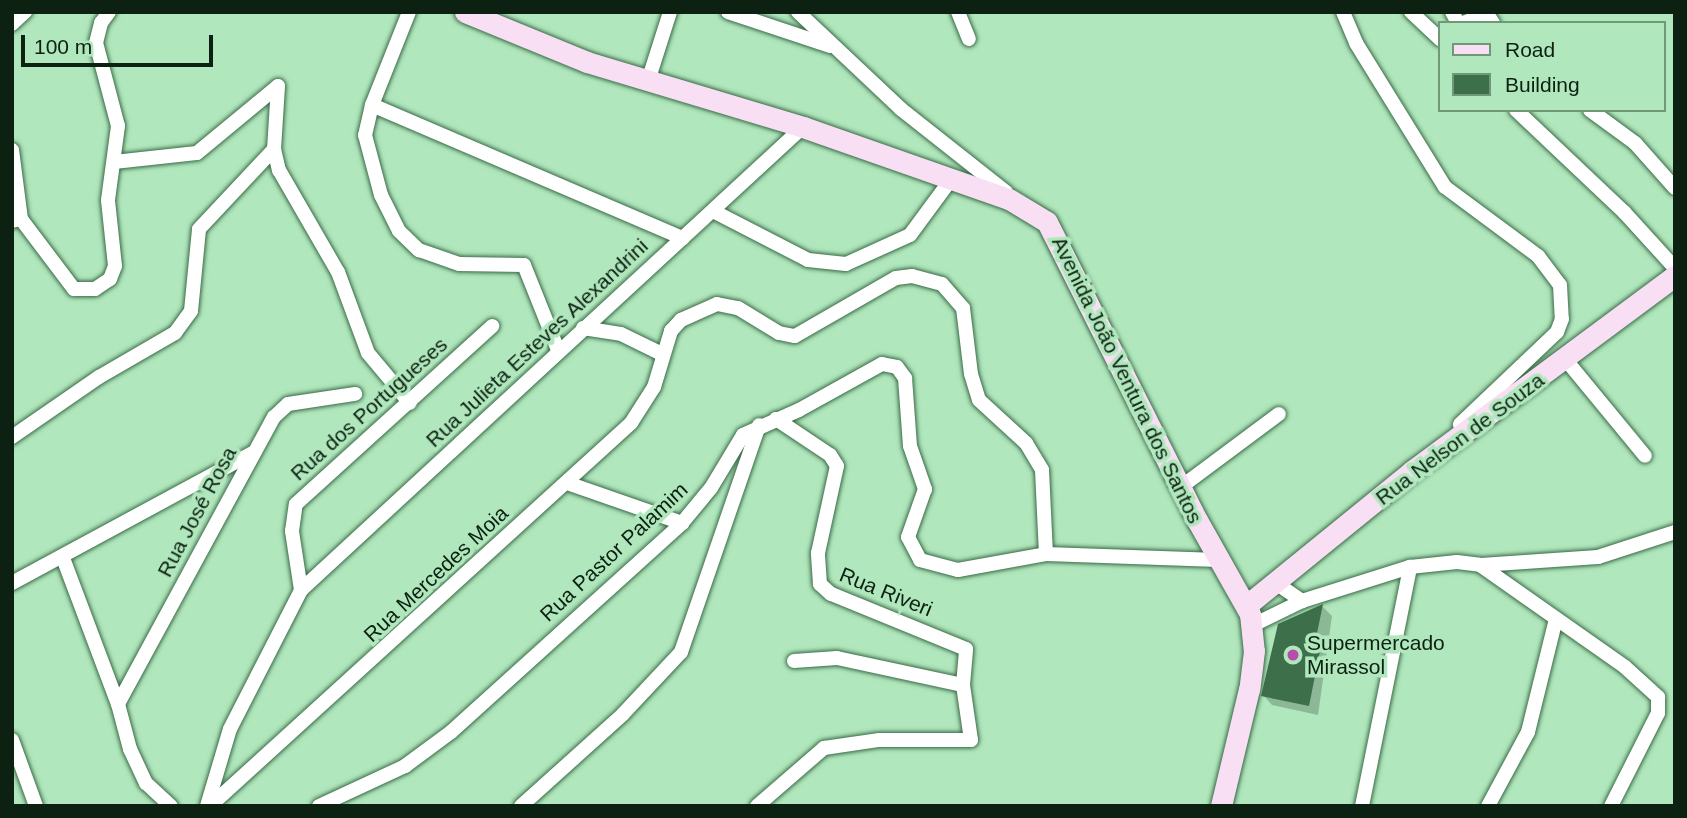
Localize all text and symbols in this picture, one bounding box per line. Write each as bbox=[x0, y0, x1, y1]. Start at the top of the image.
scale bar bbox=[24, 21, 217, 65]
legend bbox=[1438, 21, 1666, 112]
text: 100 m bbox=[34, 35, 92, 58]
text: Road bbox=[1505, 38, 1555, 61]
text: Building bbox=[1505, 73, 1580, 96]
street label: Avenida João Ventura dos Santos bbox=[1046, 232, 1208, 528]
street label: Rua Julieta Esteves Alexandrini bbox=[420, 233, 654, 453]
street label: Rua dos Portugueses bbox=[286, 332, 452, 486]
street label: Rua Nelson de Souza bbox=[1371, 367, 1549, 511]
street label: Rua José Rosa bbox=[152, 443, 242, 581]
street label: Rua Pastor Palamim bbox=[535, 477, 693, 627]
street label: Rua Mercedes Moia bbox=[359, 501, 513, 647]
street label: Rua Riveri bbox=[836, 562, 936, 622]
place label: Supermercado Mirassol bbox=[1307, 630, 1445, 680]
marker: Supermercado Mirassol bbox=[1285, 647, 1301, 663]

